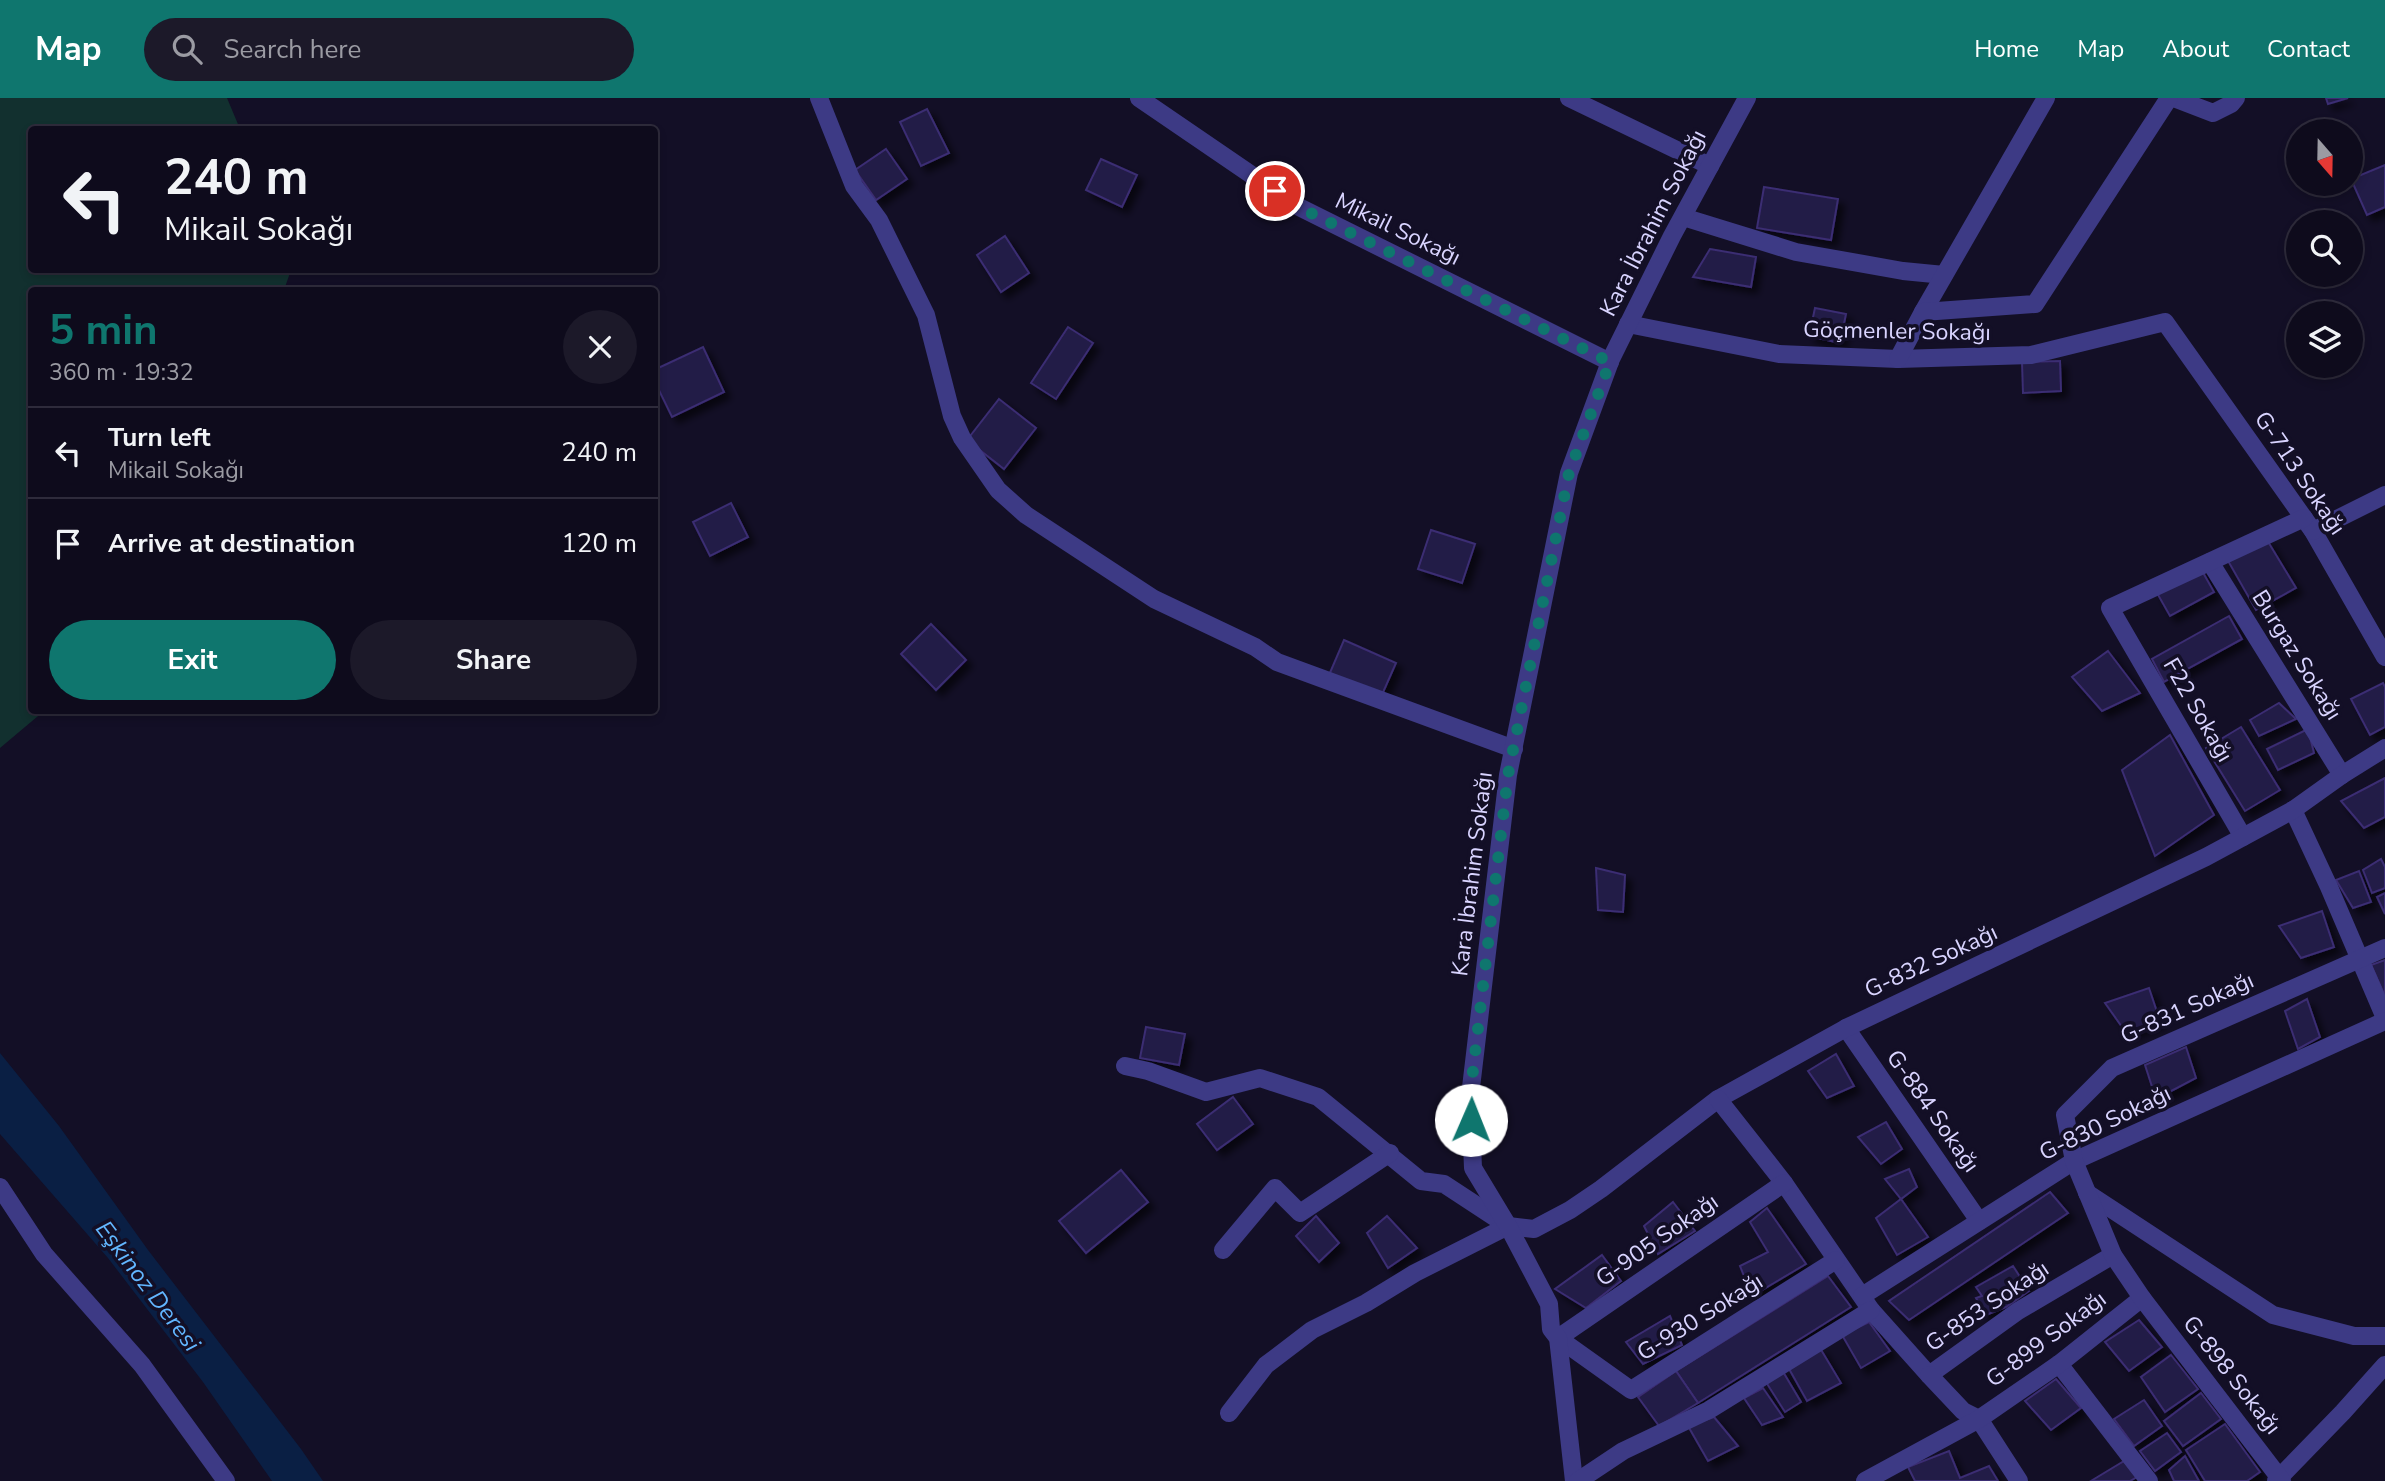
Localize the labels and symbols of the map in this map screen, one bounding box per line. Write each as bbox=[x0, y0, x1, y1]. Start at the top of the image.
north arrow bbox=[2286, 119, 2362, 196]
street label: Kara İbrahim Sokağı bbox=[1592, 124, 1714, 322]
pin bbox=[1245, 161, 1305, 221]
street label: Mikail Sokağı bbox=[1330, 185, 1466, 273]
street label: Göçmenler Sokağı bbox=[1803, 314, 1991, 348]
street label: G-713 Sokağı bbox=[2247, 405, 2353, 541]
street label: Burgaz Sokağı bbox=[2245, 584, 2349, 726]
street label: F22 Sokağı bbox=[2156, 652, 2240, 768]
street label: Kara İbrahim Sokağı bbox=[1444, 770, 1500, 978]
street label: G-832 Sokağı bbox=[1860, 917, 2002, 1005]
street label: G-831 Sokağı bbox=[2115, 965, 2259, 1051]
street label: G-884 Sokağı bbox=[1879, 1044, 1987, 1178]
street label: G-830 Sokağı bbox=[2034, 1078, 2176, 1168]
position arrow bbox=[1434, 1083, 1508, 1157]
street label: G-905 Sokağı bbox=[1590, 1186, 1724, 1294]
water label: Eşkinoz Deresi bbox=[88, 1214, 208, 1358]
street label: G-853 Sokağı bbox=[1919, 1253, 2055, 1359]
street label: G-930 Sokağı bbox=[1631, 1266, 1769, 1368]
street label: G-899 Sokağı bbox=[1980, 1284, 2112, 1394]
street label: G-898 Sokağı bbox=[2176, 1309, 2288, 1441]

